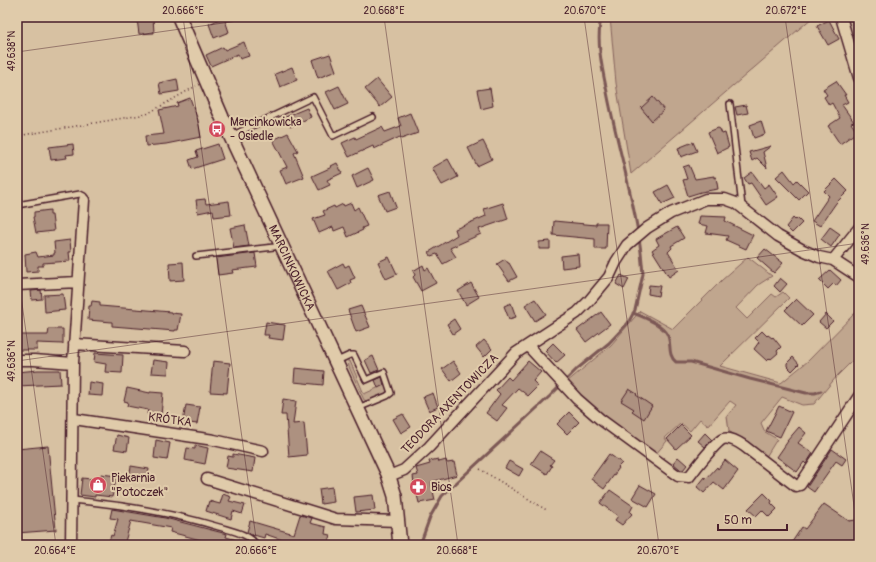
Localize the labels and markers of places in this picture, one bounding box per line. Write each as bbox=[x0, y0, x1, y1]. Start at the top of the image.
place label: Marcinkowicka - Osiedle bbox=[230, 115, 302, 144]
bus stop icon: Marcinkowicka - Osiedle bbox=[207, 119, 227, 139]
place label: Piekarnia "Potoczek" bbox=[111, 471, 168, 500]
shop icon: Piekarnia "Potoczek" bbox=[88, 475, 108, 495]
pharmacy icon: Bios bbox=[408, 477, 428, 497]
place label: Bios bbox=[431, 480, 452, 495]

